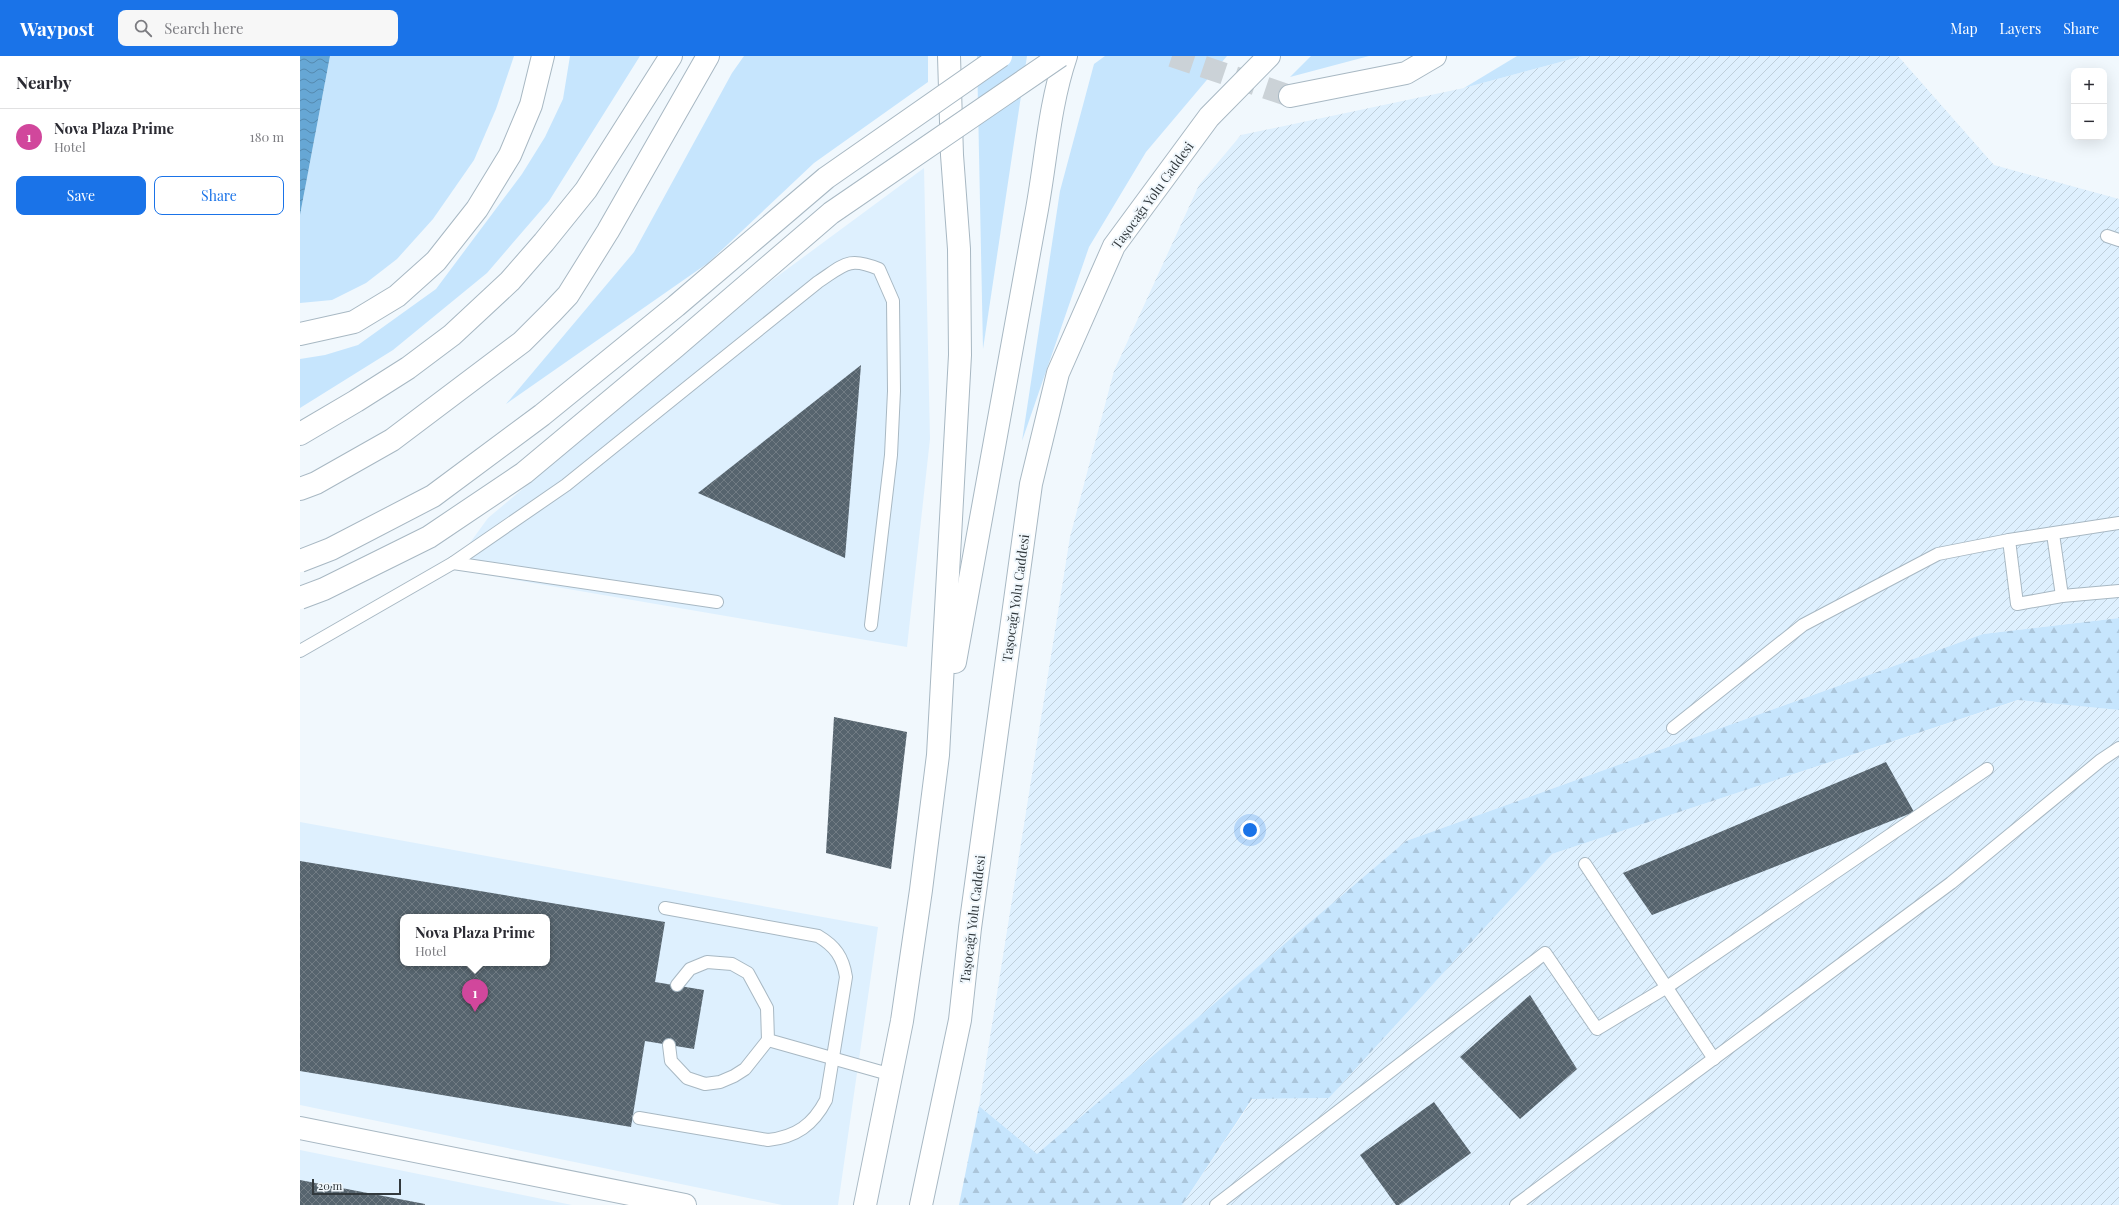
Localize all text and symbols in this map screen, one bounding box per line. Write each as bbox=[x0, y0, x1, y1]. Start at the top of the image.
search box bbox=[118, 10, 398, 46]
text: Waypost bbox=[20, 15, 94, 41]
icon: search bbox=[132, 17, 154, 39]
text: Search here bbox=[164, 18, 244, 38]
text: Map bbox=[1950, 19, 1978, 38]
text: Layers bbox=[2000, 19, 2041, 38]
text: Share bbox=[2063, 19, 2099, 38]
map controls bbox=[2071, 68, 2107, 140]
button: + bbox=[2071, 68, 2107, 104]
text: Nearby bbox=[16, 71, 71, 93]
button: − bbox=[2071, 104, 2107, 140]
text: Nova Plaza Prime bbox=[54, 118, 174, 138]
text: 1 bbox=[27, 128, 31, 145]
text: 180 m bbox=[250, 128, 284, 145]
text: Hotel bbox=[54, 138, 86, 155]
street label: Taşocağı Yolu Caddesi bbox=[1107, 138, 1197, 252]
button: Save bbox=[16, 176, 146, 215]
button: Share bbox=[154, 176, 284, 215]
street label: Taşocağı Yolu Caddesi bbox=[998, 533, 1032, 663]
your location bbox=[1240, 820, 1260, 840]
street label: Taşocağı Yolu Caddesi bbox=[956, 854, 988, 984]
popup bbox=[400, 914, 550, 966]
text: Nova Plaza Prime bbox=[415, 922, 535, 942]
text: Hotel bbox=[415, 942, 447, 959]
pin: 1 bbox=[462, 979, 488, 1012]
scale bar bbox=[312, 1177, 401, 1196]
text: 20 m bbox=[318, 1178, 342, 1193]

